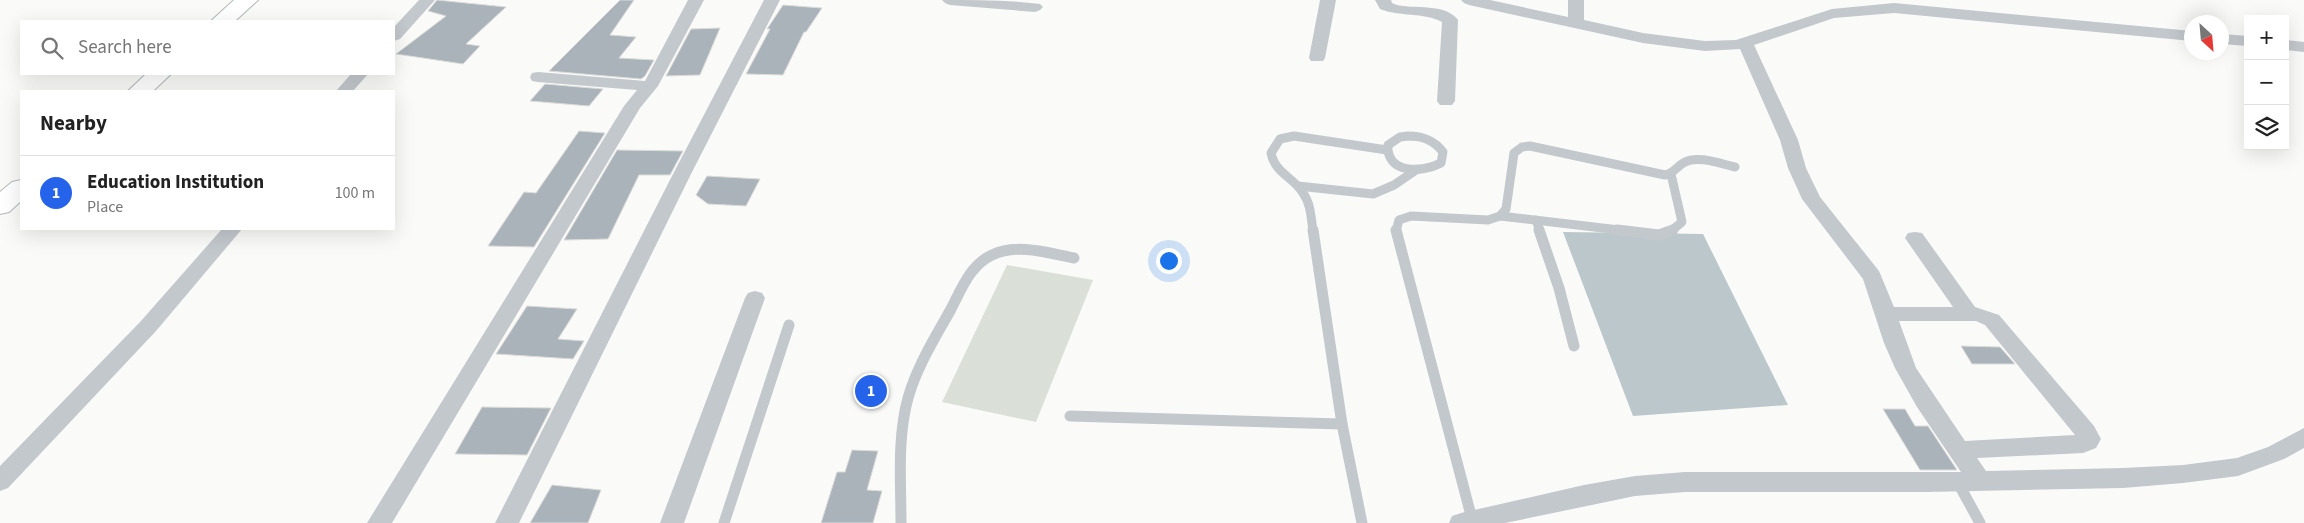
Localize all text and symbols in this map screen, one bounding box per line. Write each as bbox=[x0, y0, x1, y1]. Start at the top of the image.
north arrow bbox=[2184, 15, 2229, 60]
map controls bbox=[2244, 15, 2289, 150]
button: + bbox=[2244, 15, 2289, 60]
search box bbox=[20, 20, 395, 75]
icon: search bbox=[38, 34, 66, 62]
text: Search here bbox=[78, 34, 172, 61]
button: − bbox=[2244, 60, 2289, 105]
button: layers bbox=[2244, 105, 2289, 150]
text: Nearby bbox=[40, 108, 107, 138]
text: Education Institution bbox=[87, 169, 264, 196]
text: 1 bbox=[52, 182, 60, 204]
text: 100 m bbox=[335, 182, 375, 204]
text: Place bbox=[87, 196, 123, 218]
your location bbox=[1156, 248, 1182, 274]
pin: 1 bbox=[855, 372, 887, 410]

